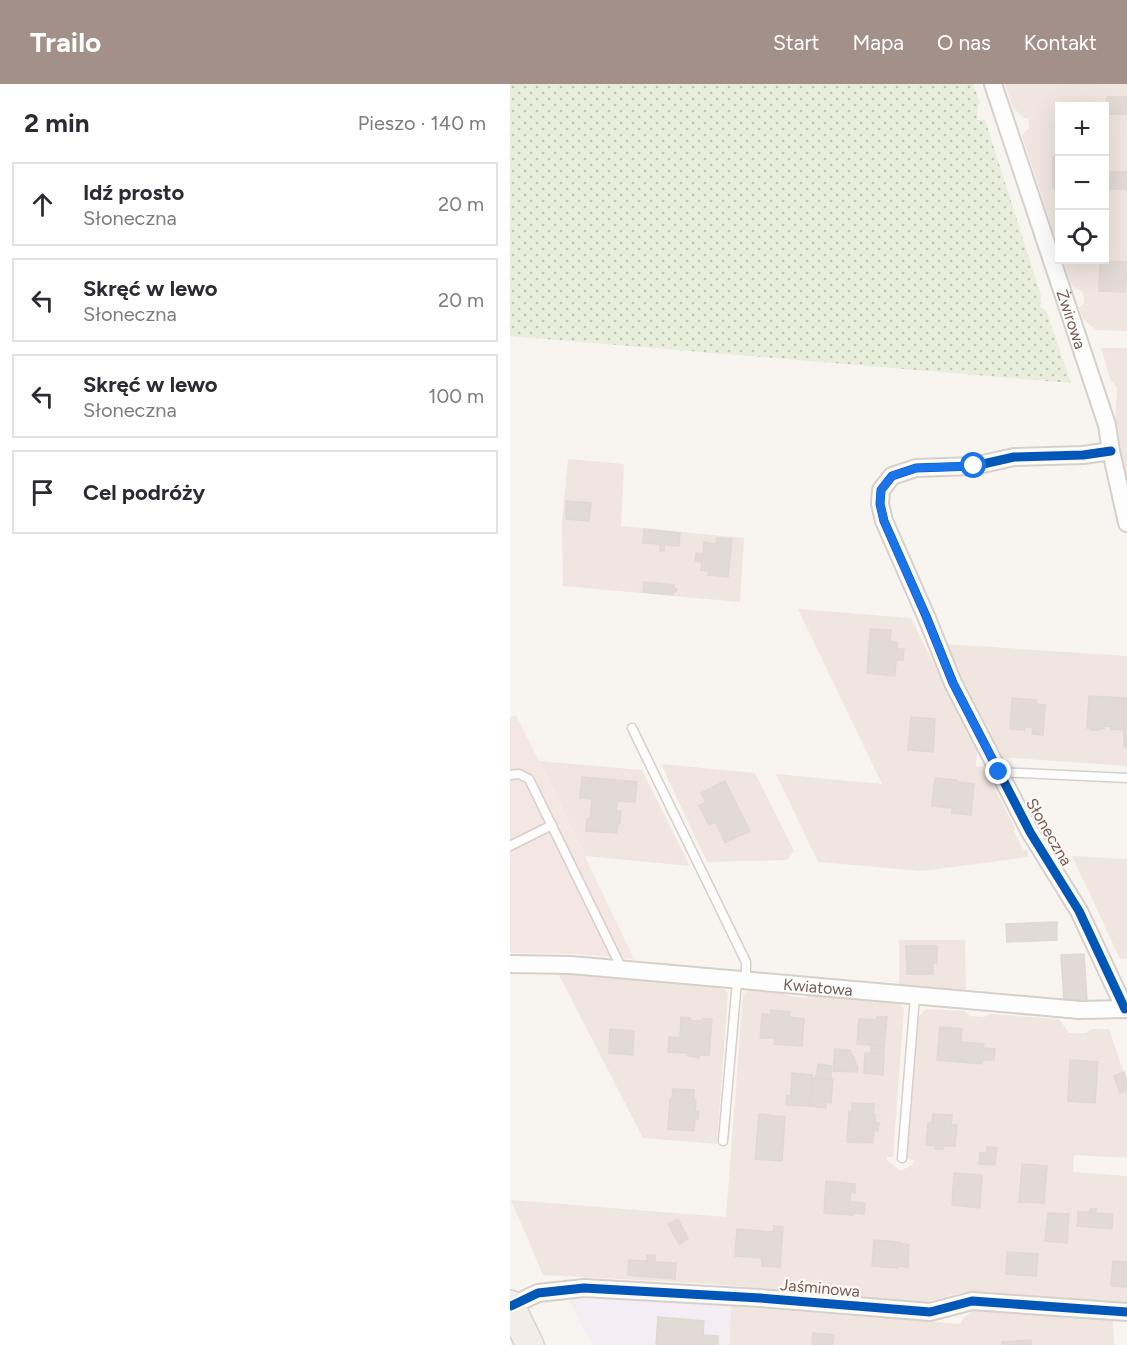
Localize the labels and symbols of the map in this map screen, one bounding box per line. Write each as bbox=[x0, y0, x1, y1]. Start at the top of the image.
street label: Żwirowa bbox=[1053, 287, 1090, 351]
route start bbox=[960, 452, 986, 478]
route end bbox=[985, 758, 1011, 784]
street label: Słoneczna bbox=[1022, 795, 1076, 869]
street label: Kwiatowa bbox=[782, 974, 854, 999]
street label: Jaśminowa bbox=[779, 1275, 861, 1301]

